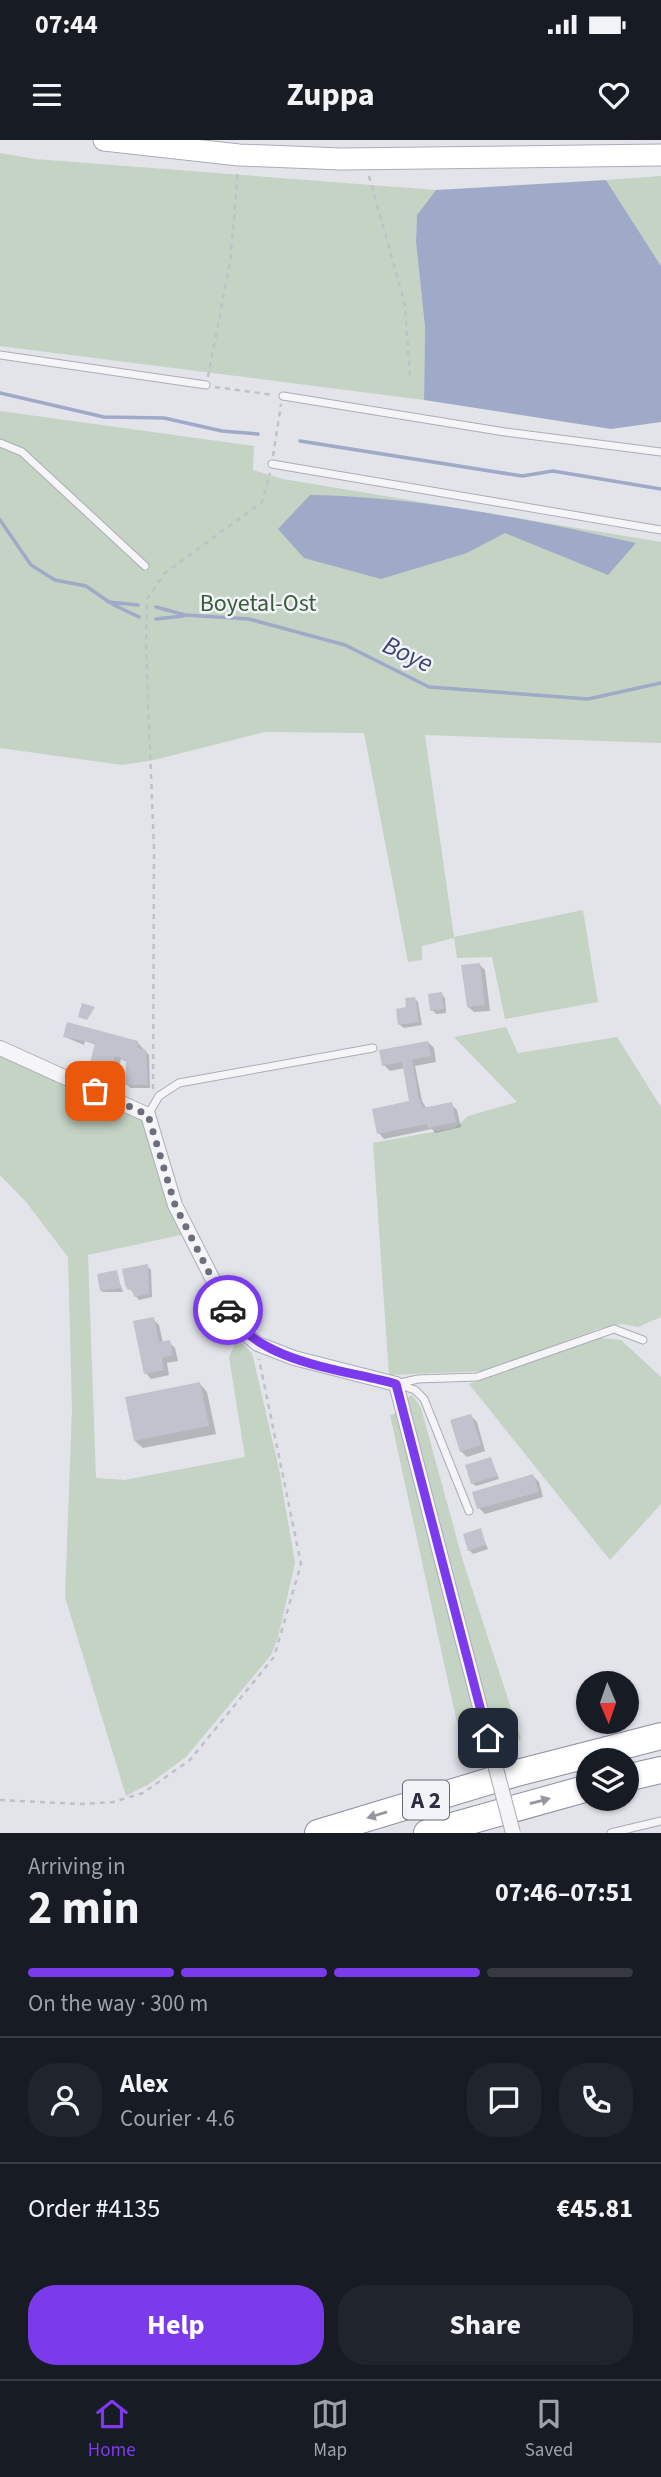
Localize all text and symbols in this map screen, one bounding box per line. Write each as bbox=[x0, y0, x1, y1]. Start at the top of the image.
text: 07:44 bbox=[35, 6, 98, 43]
text: Zuppa bbox=[286, 72, 375, 118]
icon: menu bbox=[28, 76, 66, 114]
icon: heart bbox=[595, 76, 633, 114]
park label: Boyetal-Ost bbox=[200, 586, 316, 621]
water label: Boye bbox=[377, 626, 439, 682]
pin bbox=[65, 1061, 125, 1121]
icon: bag bbox=[76, 1072, 114, 1110]
courier bbox=[193, 1275, 263, 1345]
icon: car bbox=[209, 1291, 247, 1329]
north arrow bbox=[576, 1671, 639, 1734]
map controls bbox=[576, 1671, 639, 1811]
pin bbox=[458, 1708, 518, 1768]
icon: home bbox=[469, 1719, 507, 1757]
button: layers bbox=[576, 1748, 639, 1811]
road number: A 2 bbox=[403, 1780, 449, 1820]
one-way arrow bbox=[529, 1795, 551, 1806]
one-way arrow bbox=[366, 1810, 387, 1820]
text: Arriving in bbox=[28, 1850, 126, 1883]
text: 07:46–07:51 bbox=[495, 1874, 633, 1911]
text: 2 min bbox=[28, 1876, 140, 1941]
text: On the way · 300 m bbox=[28, 1987, 208, 2020]
button: person bbox=[28, 2063, 102, 2137]
button: chat bbox=[467, 2063, 541, 2137]
button: phone bbox=[559, 2063, 633, 2137]
text: Alex bbox=[120, 2065, 169, 2102]
text: Courier · 4.6 bbox=[120, 2102, 235, 2135]
text: Order #4135 bbox=[28, 2190, 160, 2227]
text: €45.81 bbox=[557, 2190, 633, 2227]
button: Help bbox=[28, 2285, 324, 2365]
button: Share bbox=[338, 2285, 633, 2365]
tab: Home bbox=[88, 2395, 136, 2464]
tab: Map bbox=[311, 2395, 349, 2464]
tab: Saved bbox=[525, 2395, 573, 2464]

